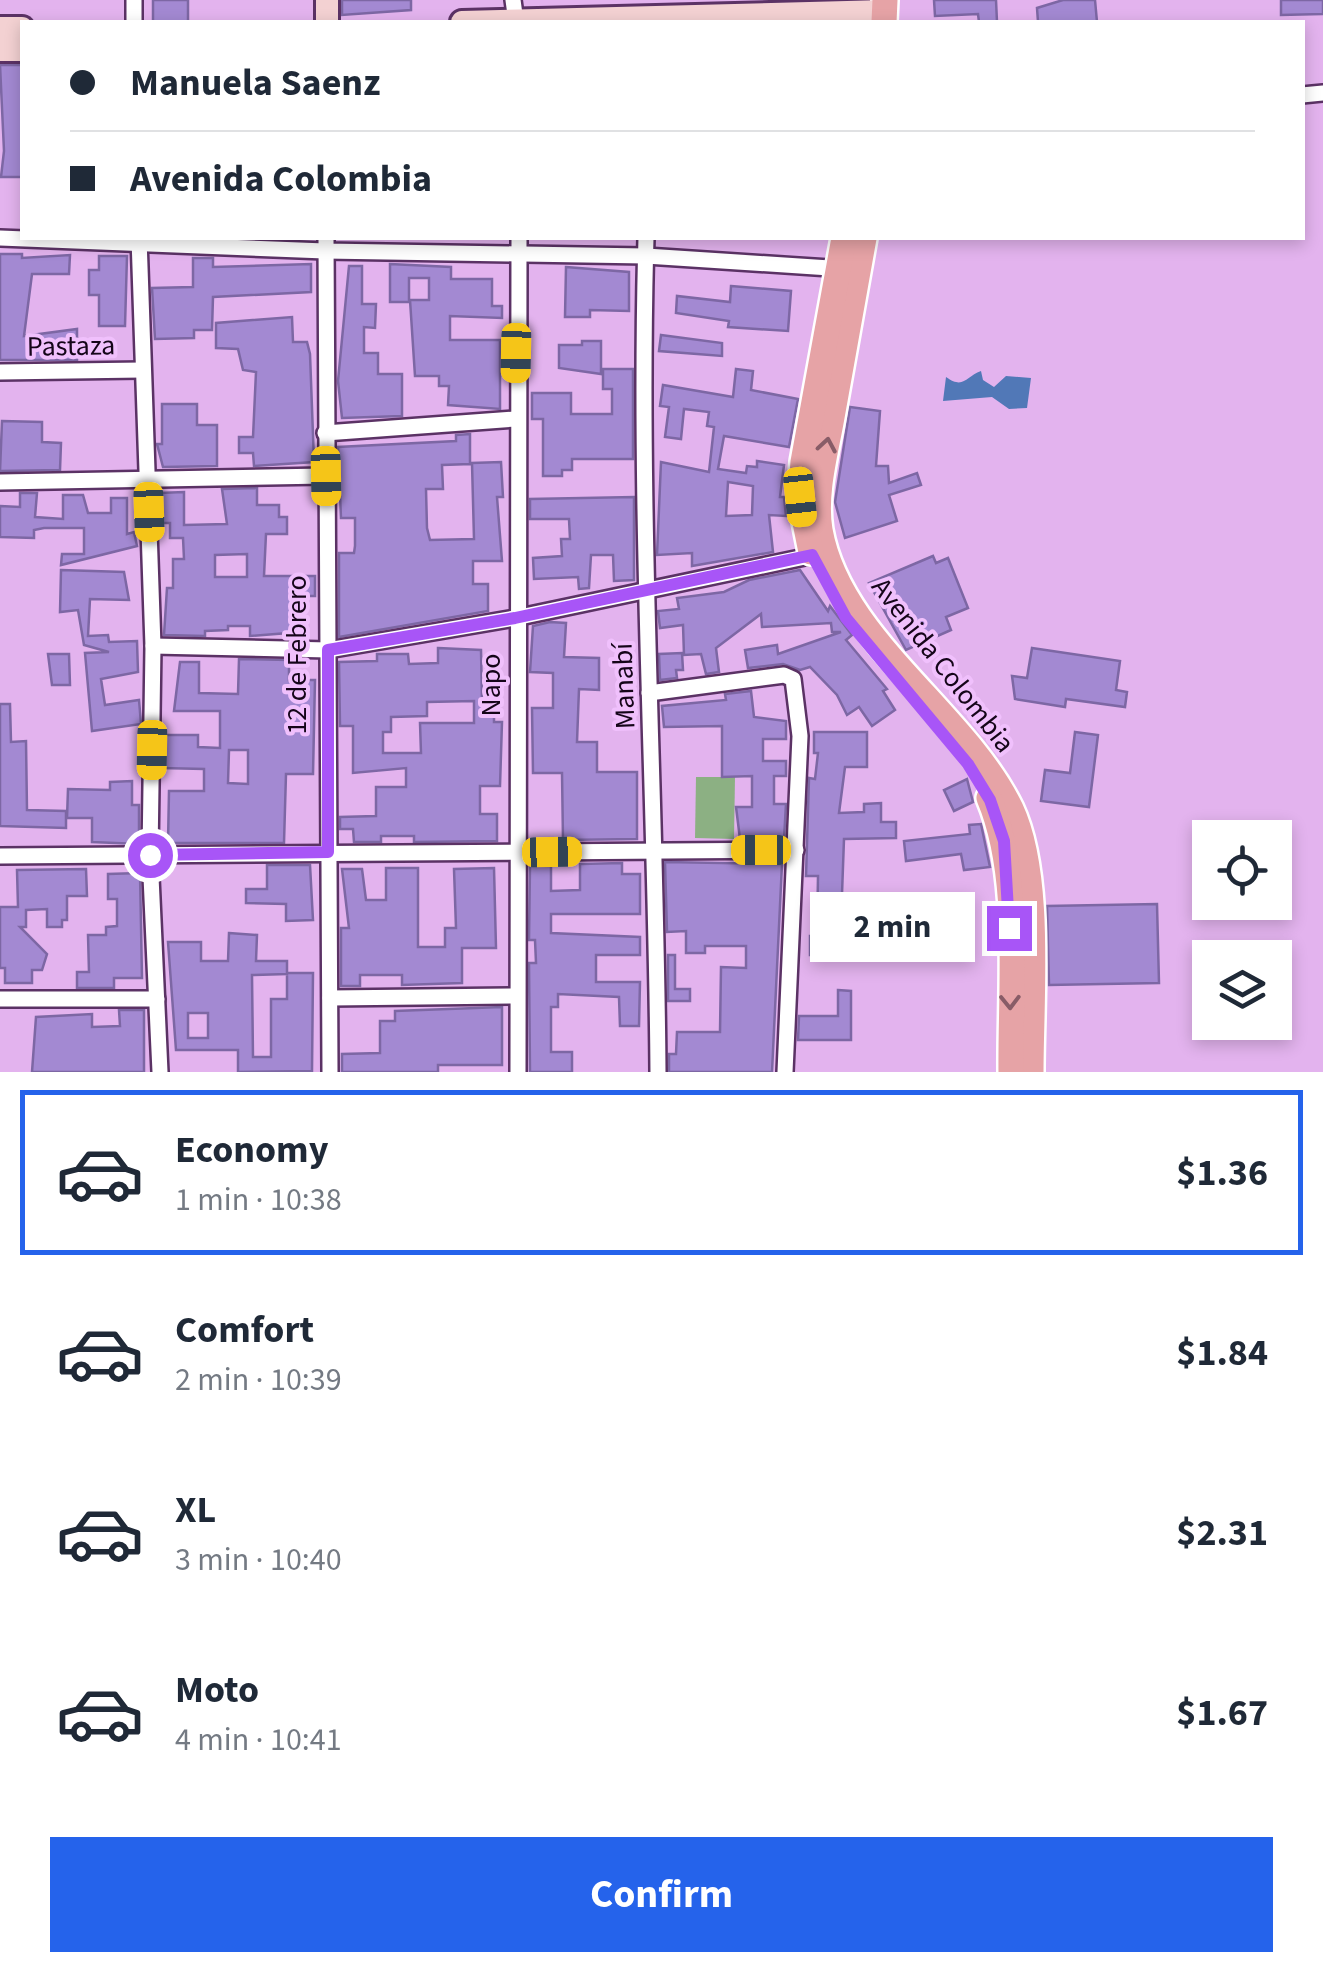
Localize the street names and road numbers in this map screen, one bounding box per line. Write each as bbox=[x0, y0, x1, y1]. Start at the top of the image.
street label: Pastaza bbox=[27, 325, 115, 367]
street label: Avenida Colombia bbox=[862, 569, 1024, 761]
street label: 12 de Febrero bbox=[277, 575, 317, 735]
street label: Manabí bbox=[602, 641, 645, 730]
street label: Napo bbox=[471, 654, 511, 716]

